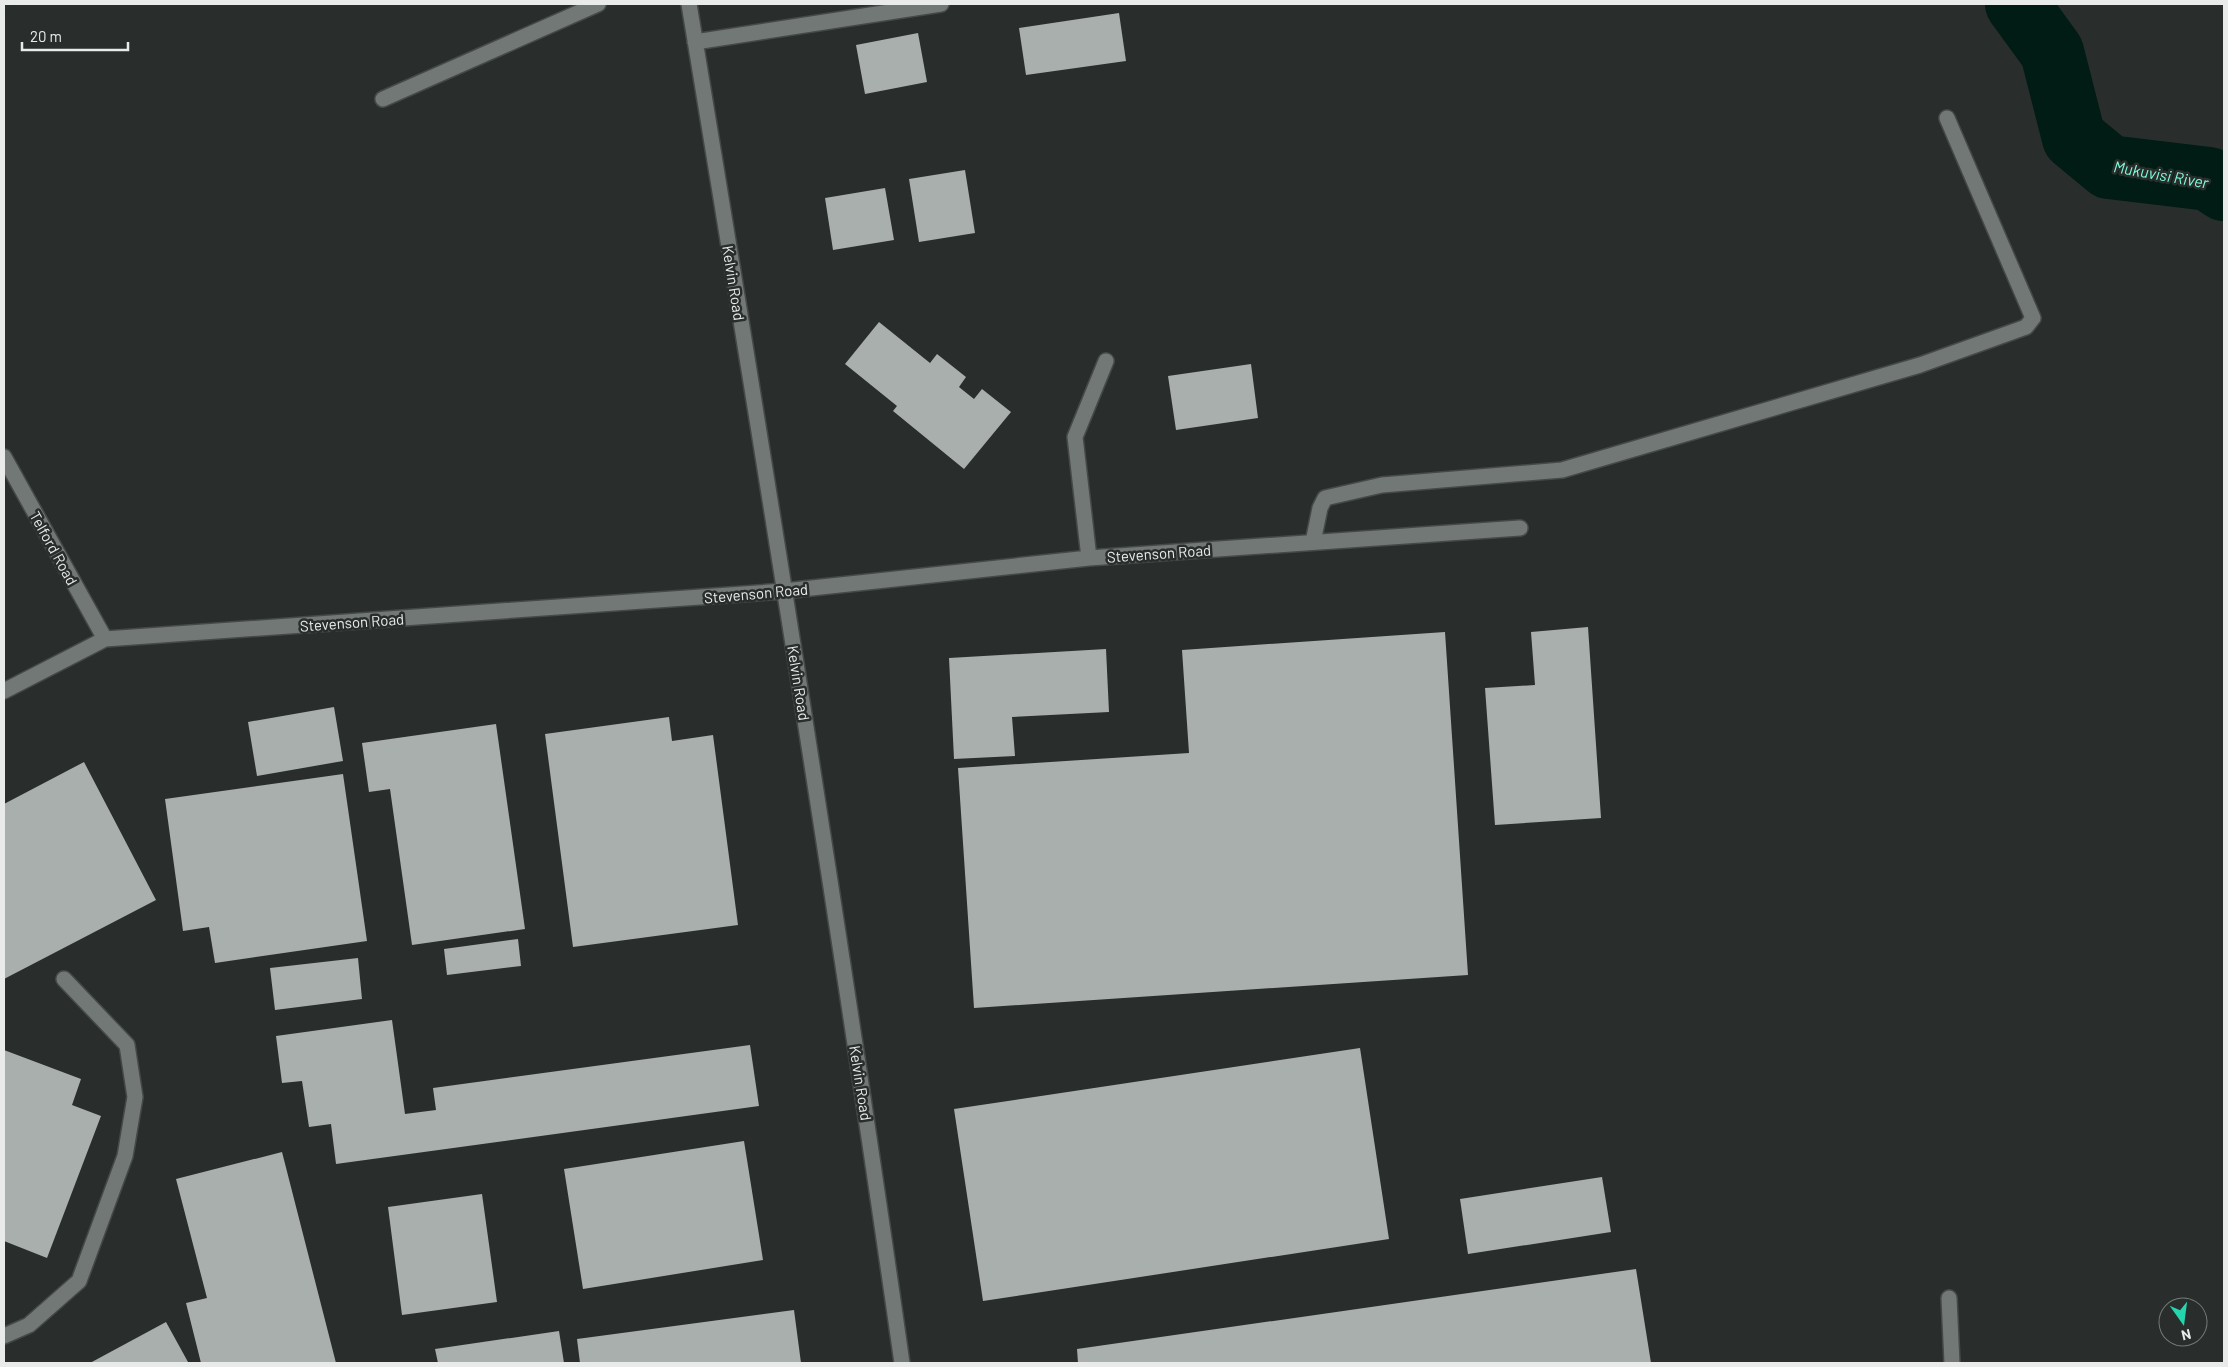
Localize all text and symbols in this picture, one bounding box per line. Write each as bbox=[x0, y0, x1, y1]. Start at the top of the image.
scale bar bbox=[22, 20, 129, 52]
text: 20 m bbox=[30, 27, 62, 45]
water label: Mukuvisi River bbox=[2112, 156, 2211, 192]
street label: Kelvin Road bbox=[719, 244, 749, 322]
street label: Telford Road bbox=[26, 508, 82, 588]
street label: Stevenson Road bbox=[1106, 540, 1212, 566]
street label: Stevenson Road bbox=[703, 579, 809, 607]
street label: Stevenson Road bbox=[299, 609, 405, 635]
street label: Kelvin Road bbox=[784, 644, 814, 722]
street label: Kelvin Road bbox=[846, 1044, 876, 1122]
north arrow bbox=[2158, 1297, 2208, 1347]
text: N bbox=[2180, 1326, 2193, 1344]

